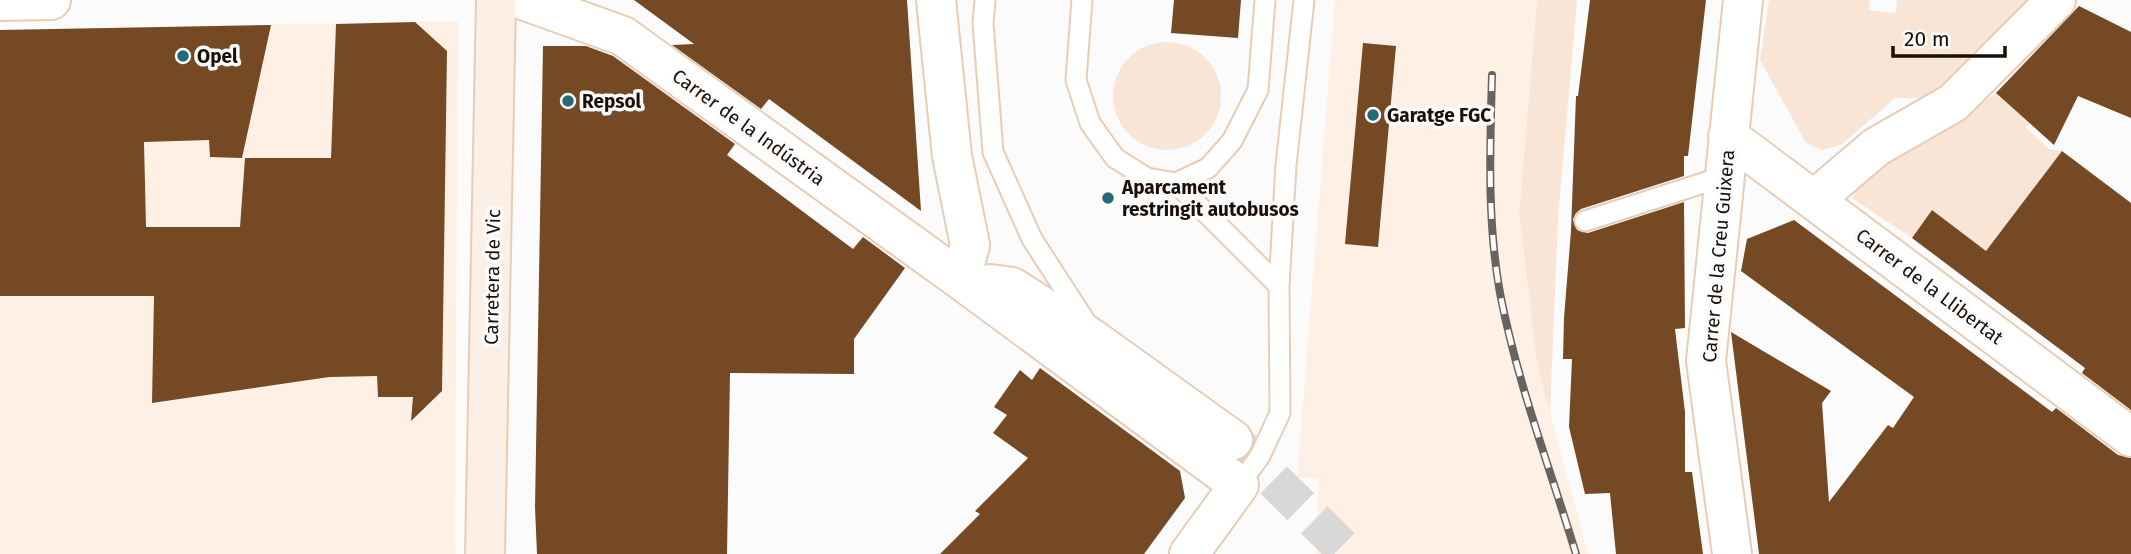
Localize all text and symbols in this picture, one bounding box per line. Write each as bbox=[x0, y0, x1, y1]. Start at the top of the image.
scale bar bbox=[1893, 14, 2005, 58]
text: 20 m bbox=[1904, 26, 1950, 52]
place label: Opel bbox=[197, 45, 238, 68]
marker: Opel bbox=[175, 48, 191, 64]
street label: Carrer de la Indústria bbox=[668, 64, 830, 191]
place label: Repsol bbox=[582, 90, 642, 113]
marker: Repsol bbox=[560, 93, 576, 109]
place label: Garatge FGC bbox=[1387, 104, 1491, 127]
marker: Garatge FGC bbox=[1365, 107, 1381, 123]
street label: Carrer de la Creu Guixera bbox=[1698, 149, 1739, 363]
place label: Aparcament restringit autobusos bbox=[1121, 176, 1299, 221]
marker: Aparcament restringit autobusos bbox=[1100, 190, 1116, 206]
street label: Carretera de Vic bbox=[480, 209, 505, 345]
street label: Carrer de la Llibertat bbox=[1852, 224, 2008, 349]

